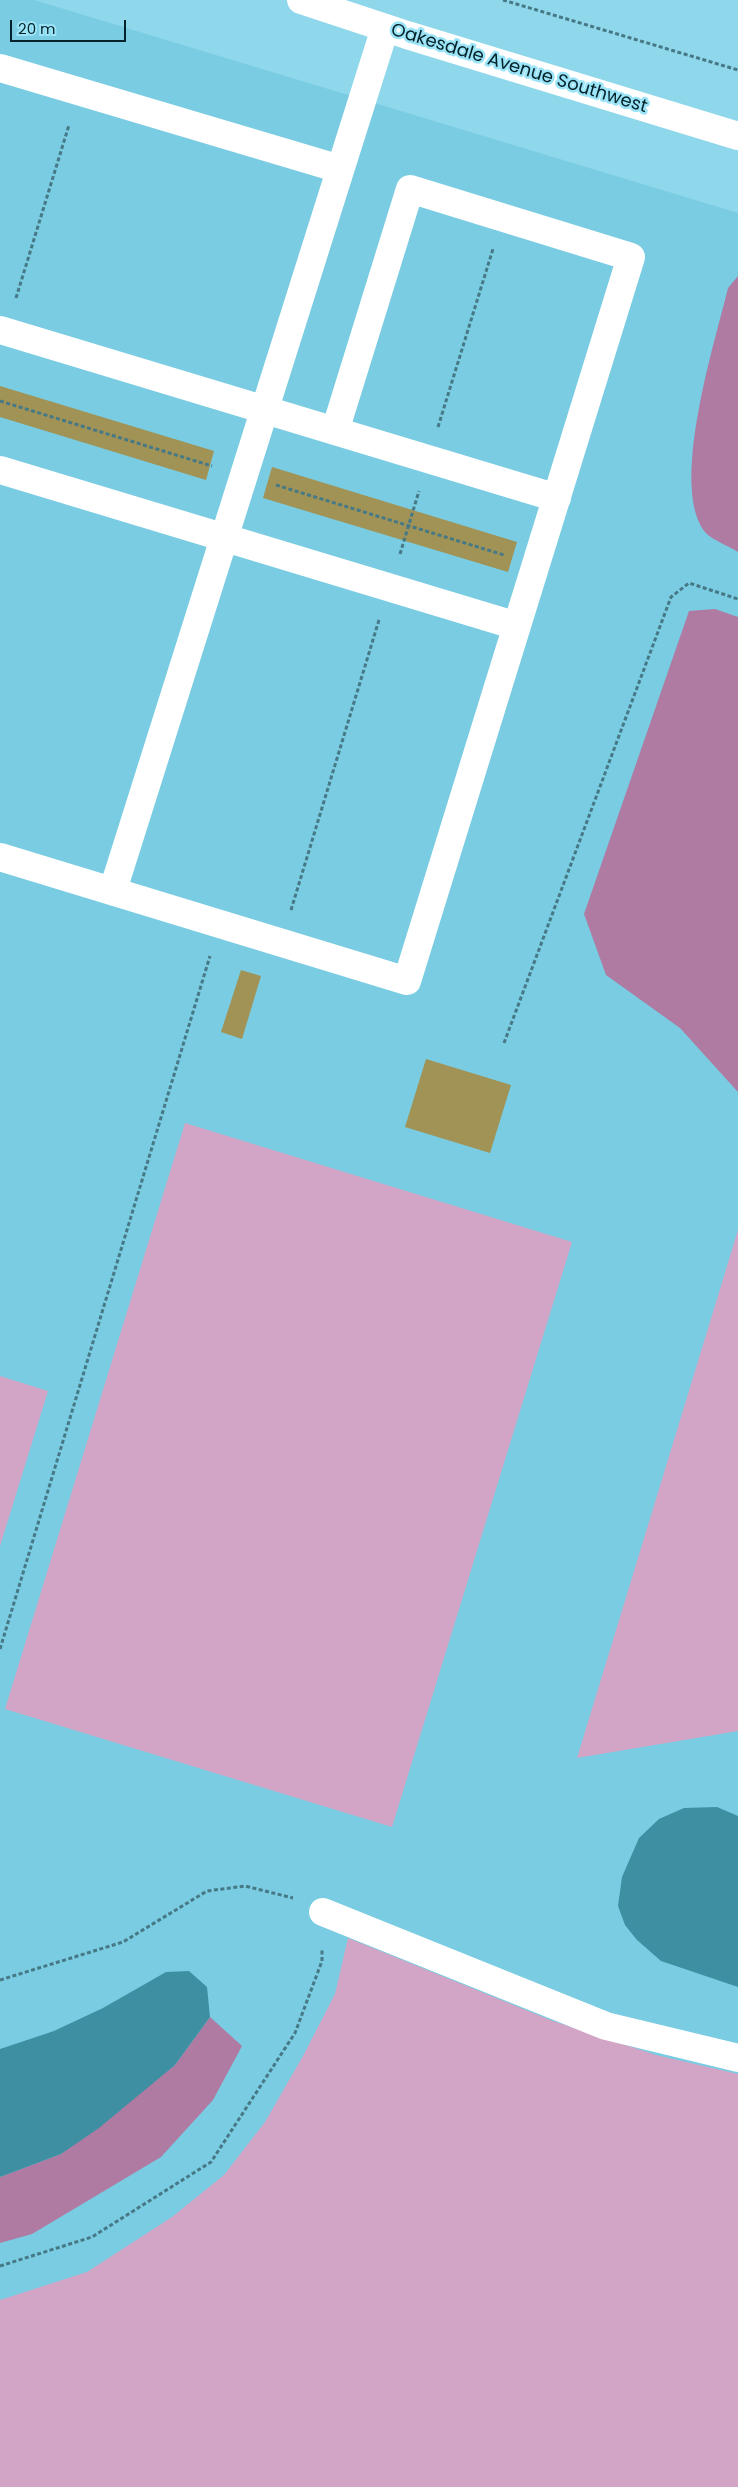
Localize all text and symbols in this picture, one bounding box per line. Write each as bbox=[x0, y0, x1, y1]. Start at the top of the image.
scale bar bbox=[12, 10, 129, 42]
text: 20 m bbox=[18, 18, 56, 39]
street label: Oakesdale Avenue Southwest bbox=[388, 20, 650, 118]

